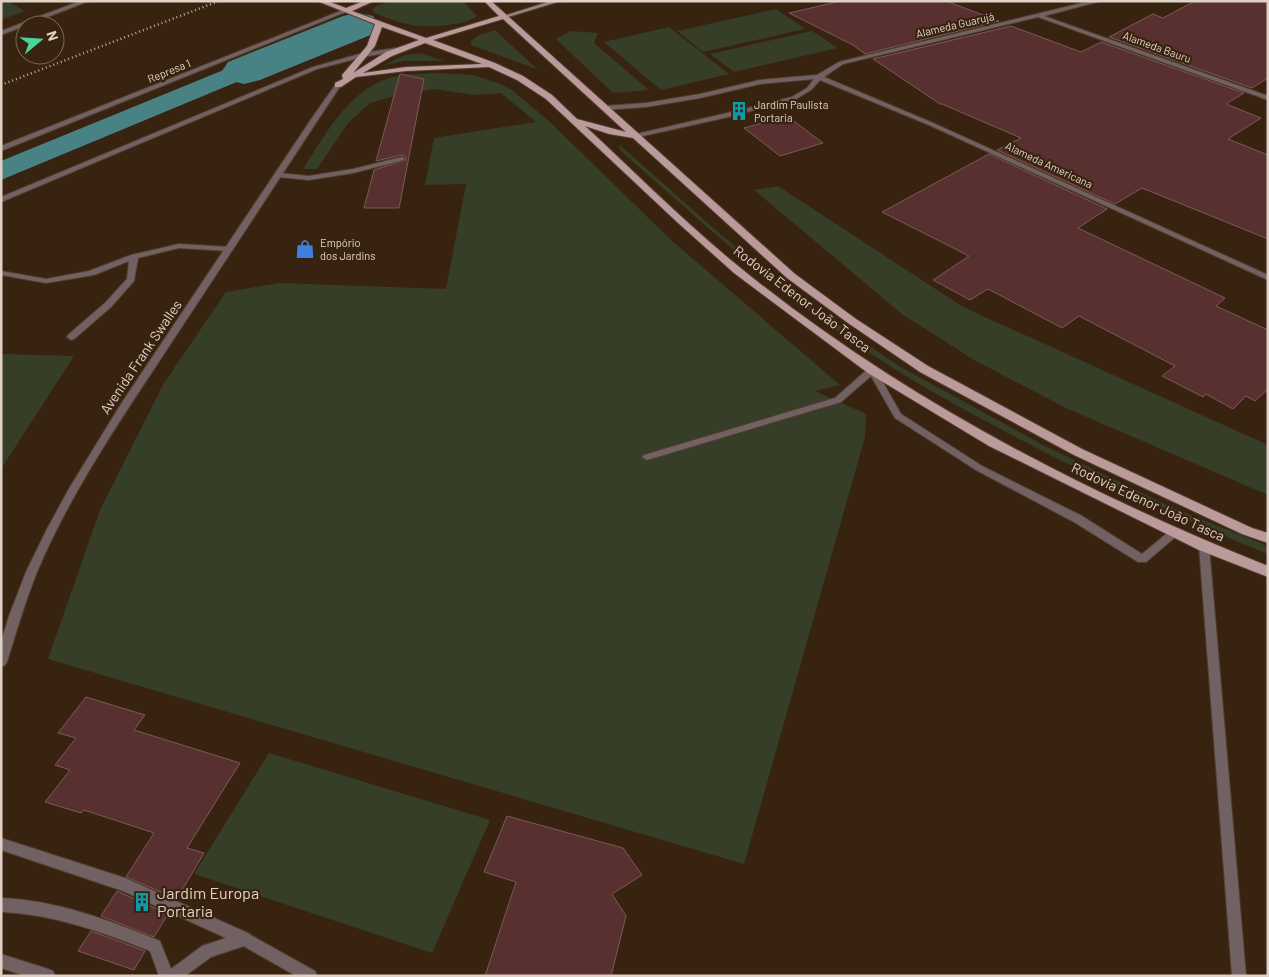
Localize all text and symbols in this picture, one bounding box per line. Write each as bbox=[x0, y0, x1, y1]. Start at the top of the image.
street label: Alameda Guarujá bbox=[914, 9, 995, 40]
north arrow bbox=[15, 15, 65, 65]
street label: Alameda Bauru bbox=[1121, 28, 1193, 65]
text: N bbox=[43, 29, 62, 43]
street label: Represa 1 bbox=[145, 56, 192, 85]
place label: Jardim Paulista Portaria bbox=[754, 98, 828, 124]
building icon: Jardim Paulista Portaria bbox=[728, 100, 750, 122]
street label: Alameda Americana bbox=[1003, 139, 1095, 190]
place label: Empório dos Jardins bbox=[320, 236, 375, 262]
shop icon: Empório dos Jardins bbox=[294, 238, 316, 260]
street label: Rodovia Edenor João Tasca bbox=[730, 242, 874, 356]
street label: Avenida Frank Swalles bbox=[96, 296, 185, 417]
street label: Rodovia Edenor João Tasca bbox=[1069, 459, 1228, 545]
place label: Jardim Europa Portaria bbox=[157, 883, 259, 920]
building icon: Jardim Europa Portaria bbox=[131, 891, 153, 913]

